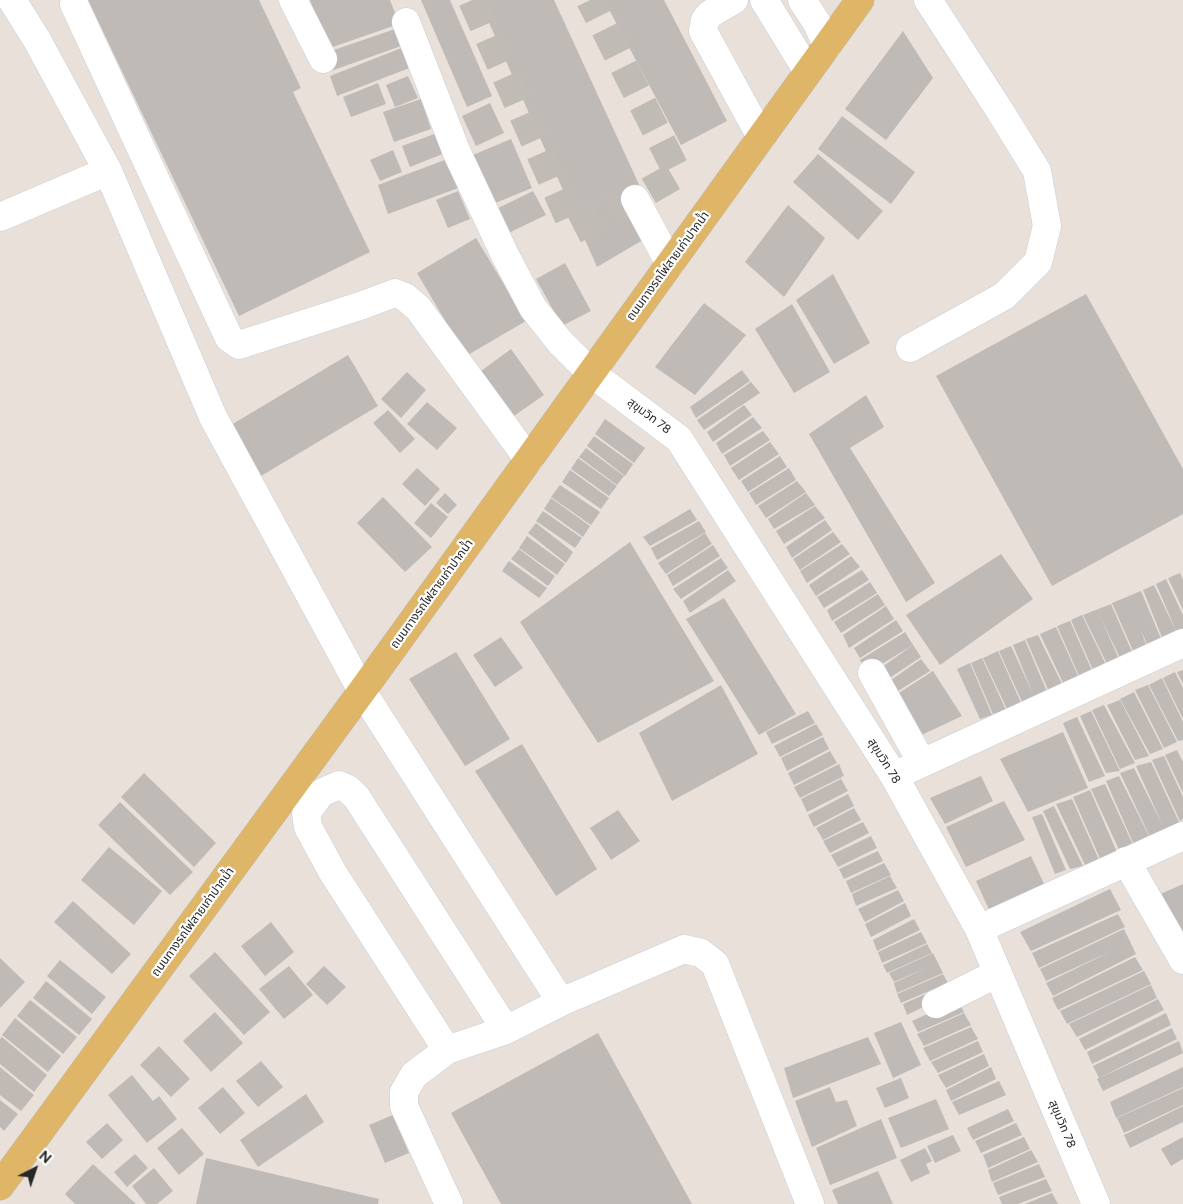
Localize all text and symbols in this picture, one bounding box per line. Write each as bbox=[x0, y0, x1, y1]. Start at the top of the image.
street label: ถนนทางรถไฟสายเก่าปากน้ำ bbox=[624, 209, 712, 323]
street label: สุขุมวิท 78 bbox=[624, 395, 674, 437]
street label: ถนนทางรถไฟสายเก่าปากน้ำ bbox=[388, 537, 476, 651]
street label: สุขุมวิท 78 bbox=[864, 736, 904, 786]
street label: ถนนทางรถไฟสายเก่าปากน้ำ bbox=[149, 865, 237, 979]
street label: สุขุมวิท 78 bbox=[1045, 1098, 1079, 1150]
north arrow bbox=[10, 1144, 60, 1194]
text: N bbox=[36, 1147, 55, 1167]

